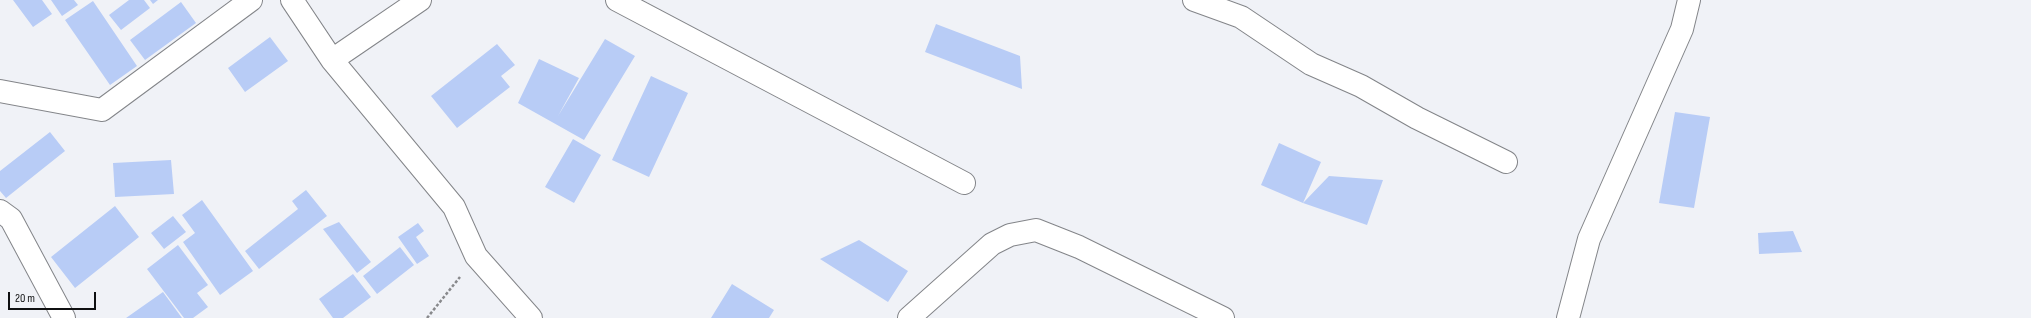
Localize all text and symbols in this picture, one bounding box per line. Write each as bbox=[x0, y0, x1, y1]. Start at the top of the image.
scale bar bbox=[10, 284, 98, 310]
text: 20 m bbox=[15, 291, 35, 306]

